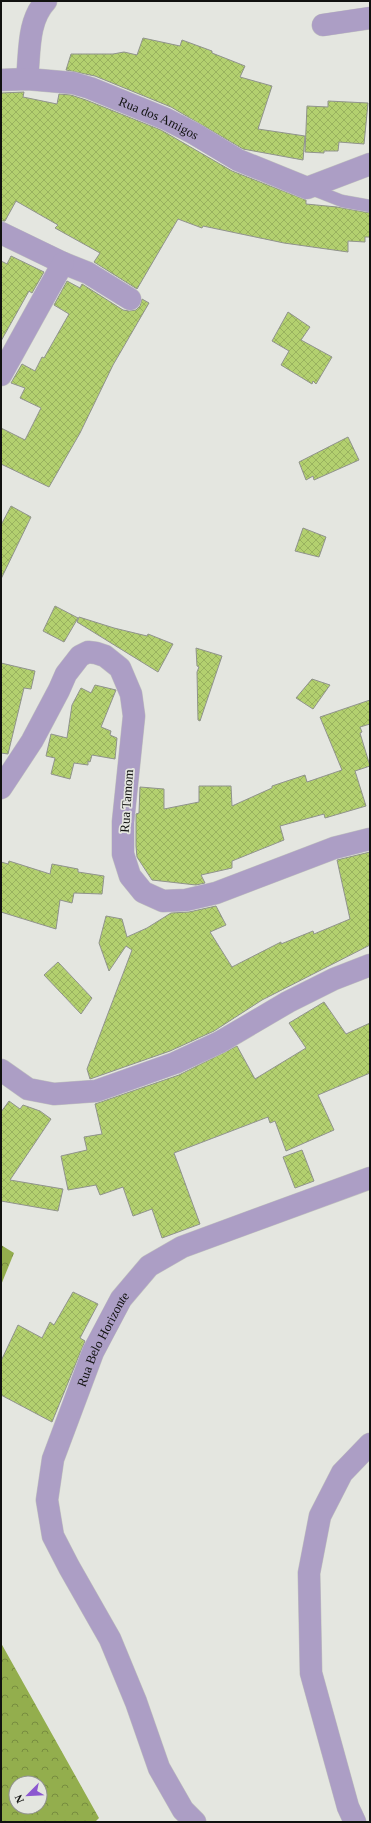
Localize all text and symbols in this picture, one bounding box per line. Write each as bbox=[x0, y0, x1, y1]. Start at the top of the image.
street label: Rua dos Amigos bbox=[117, 94, 201, 143]
street label: Rua Tamom bbox=[117, 769, 136, 833]
street label: Rua Belo Horizonte bbox=[74, 1288, 132, 1389]
north arrow bbox=[8, 1775, 48, 1815]
text: N bbox=[12, 1793, 26, 1805]

